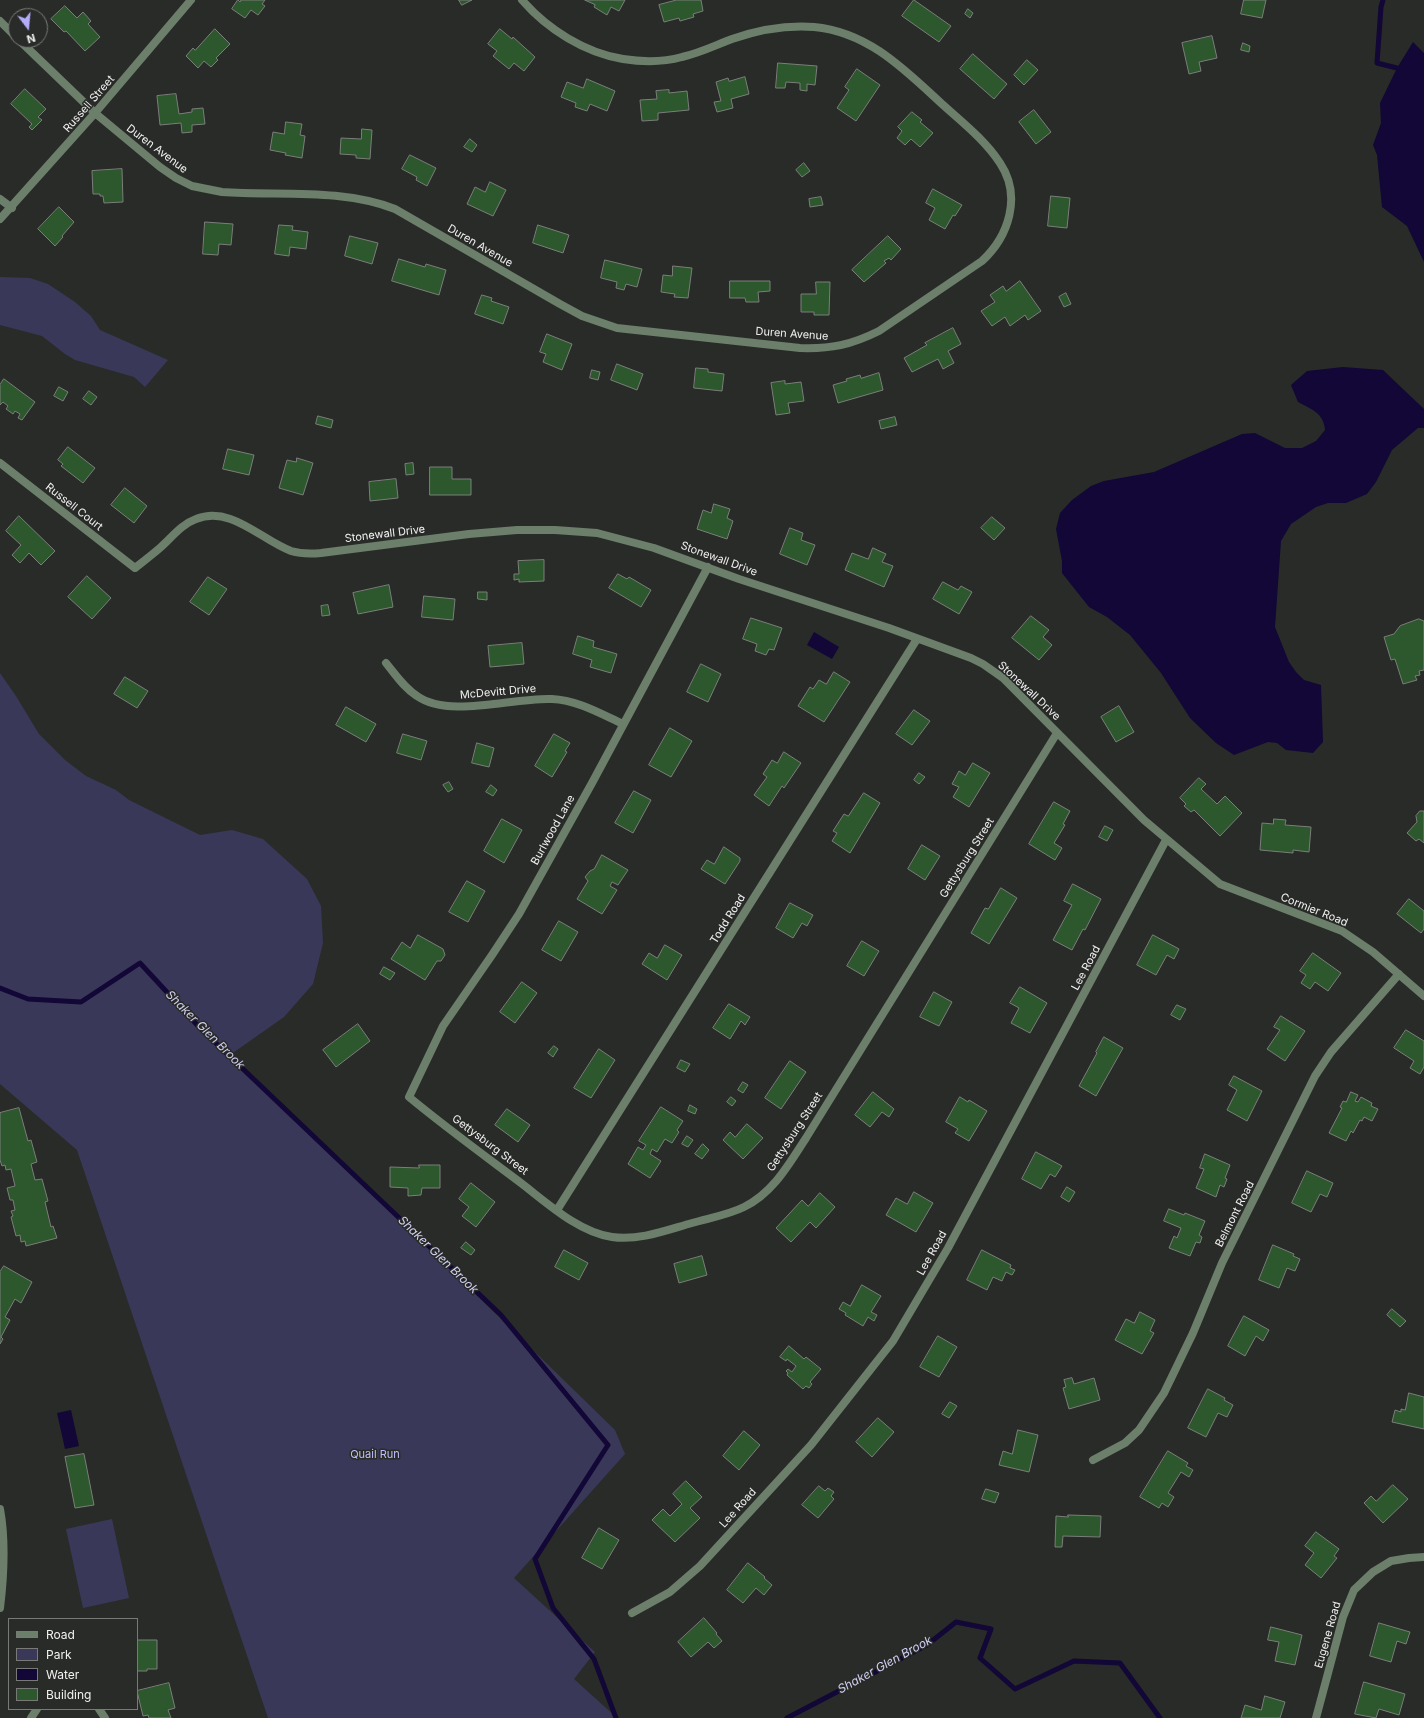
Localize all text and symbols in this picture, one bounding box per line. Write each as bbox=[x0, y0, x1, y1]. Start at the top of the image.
north arrow bbox=[8, 8, 48, 48]
text: N bbox=[25, 31, 37, 46]
street label: Russell Street bbox=[61, 73, 117, 135]
street label: Duren Avenue bbox=[124, 122, 190, 176]
street label: Duren Avenue bbox=[445, 222, 515, 270]
street label: Duren Avenue bbox=[755, 325, 829, 343]
street label: Russell Court bbox=[43, 481, 105, 533]
street label: Stonewall Drive bbox=[344, 523, 426, 545]
street label: Stonewall Drive bbox=[679, 539, 759, 579]
street label: Stonewall Drive bbox=[995, 659, 1063, 723]
street label: McDevitt Drive bbox=[459, 682, 537, 702]
street label: Burlwood Lane bbox=[528, 793, 578, 867]
street label: Gettysburg Street bbox=[937, 816, 997, 900]
street label: Cormier Road bbox=[1278, 891, 1350, 929]
street label: Todd Road bbox=[708, 892, 748, 946]
street label: Lee Road bbox=[1069, 943, 1103, 993]
water label: Shaker Glen Brook bbox=[163, 988, 247, 1072]
street label: Gettysburg Street bbox=[764, 1090, 826, 1174]
street label: Gettysburg Street bbox=[449, 1112, 531, 1178]
street label: Belmont Road bbox=[1213, 1179, 1257, 1249]
water label: Shaker Glen Brook bbox=[395, 1213, 481, 1297]
street label: Lee Road bbox=[914, 1229, 950, 1277]
park label: Quail Run bbox=[350, 1448, 400, 1462]
street label: Lee Road bbox=[717, 1485, 759, 1531]
street label: Eugene Road bbox=[1312, 1600, 1344, 1670]
legend bbox=[8, 1618, 138, 1710]
text: Road bbox=[46, 1627, 75, 1642]
water label: Shaker Glen Brook bbox=[835, 1633, 935, 1697]
text: Park bbox=[46, 1647, 72, 1662]
text: Water bbox=[46, 1667, 79, 1682]
text: Building bbox=[46, 1687, 91, 1702]

